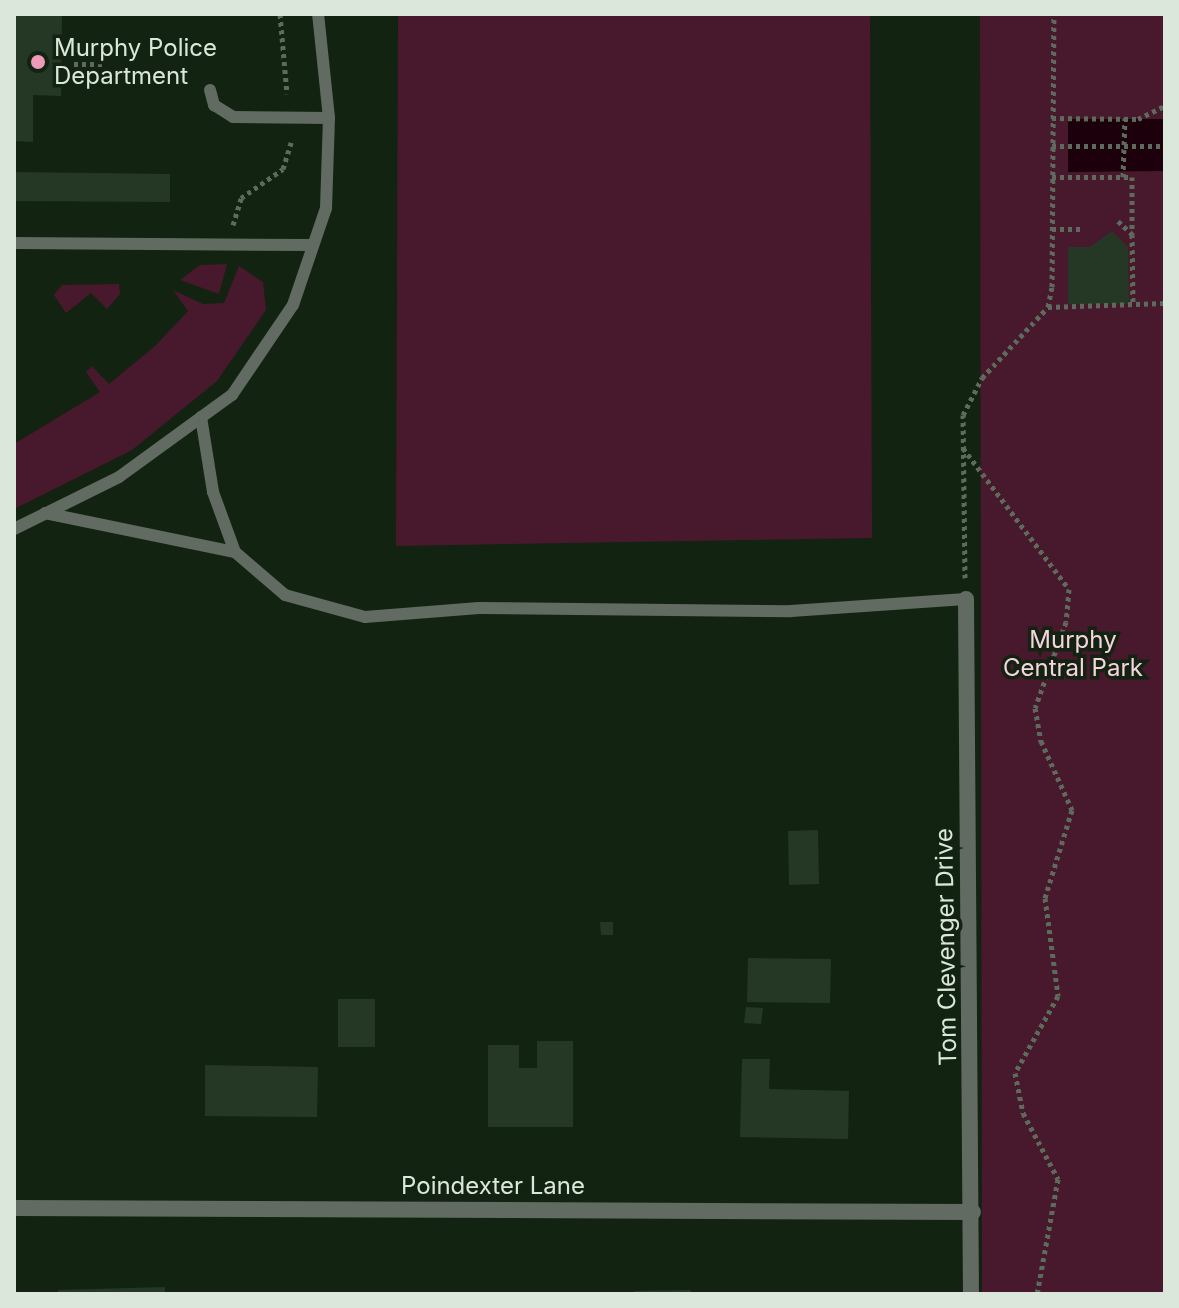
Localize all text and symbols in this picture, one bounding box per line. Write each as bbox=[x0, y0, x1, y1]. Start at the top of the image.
place label: Murphy Police Department bbox=[54, 34, 217, 90]
marker: Murphy Police Department bbox=[29, 53, 47, 71]
park label: Murphy Central Park bbox=[1003, 626, 1143, 682]
street label: Tom Clevenger Drive bbox=[930, 828, 962, 1066]
street label: Poindexter Lane bbox=[401, 1172, 585, 1200]

